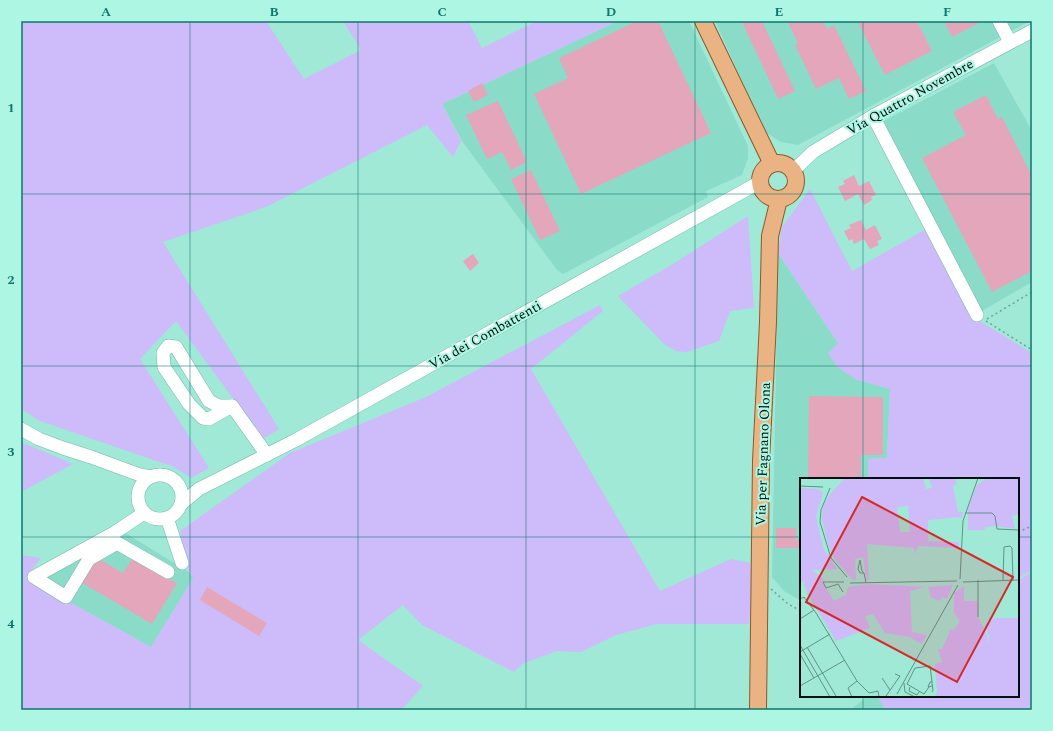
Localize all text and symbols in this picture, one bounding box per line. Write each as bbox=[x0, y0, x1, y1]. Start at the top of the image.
text: A bbox=[101, 2, 111, 22]
text: B bbox=[269, 2, 279, 22]
text: C bbox=[437, 2, 447, 22]
text: D bbox=[606, 2, 616, 22]
text: E bbox=[775, 2, 784, 22]
text: F bbox=[943, 2, 951, 22]
street label: Via Quattro Novembre bbox=[843, 53, 977, 141]
text: 1 bbox=[7, 98, 15, 118]
text: 2 bbox=[7, 270, 15, 290]
street label: Via dei Combattenti bbox=[425, 295, 545, 375]
street label: Via per Fagnano Olona bbox=[750, 382, 776, 526]
text: 3 bbox=[7, 442, 15, 462]
inset map bbox=[800, 478, 1019, 697]
text: 4 bbox=[7, 614, 15, 634]

